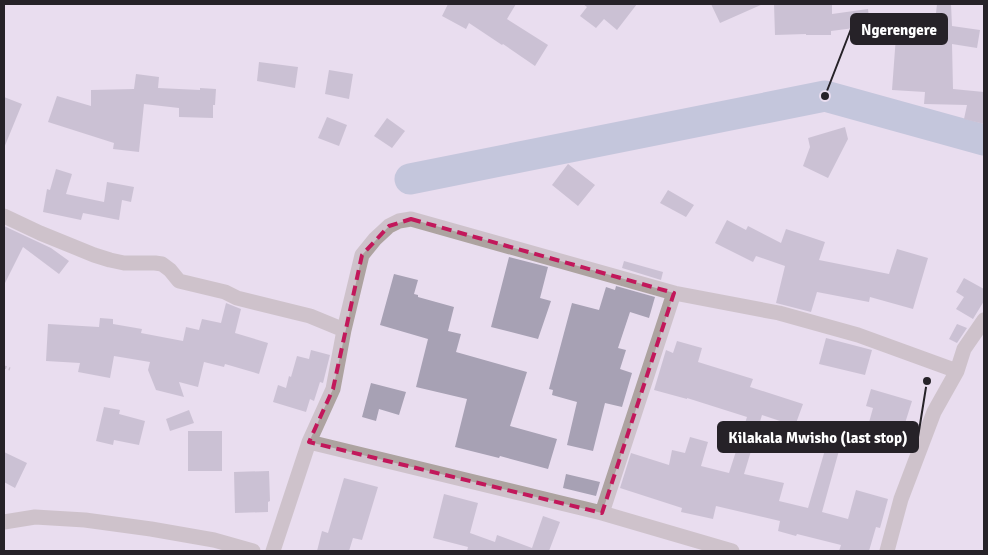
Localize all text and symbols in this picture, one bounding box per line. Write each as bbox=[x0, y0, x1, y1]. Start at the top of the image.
callout: Ngerengere bbox=[851, 14, 947, 44]
text: Ngerengere bbox=[861, 21, 937, 39]
callout: Kilakala Mwisho (last stop) bbox=[718, 422, 918, 452]
text: Kilakala Mwisho (last stop) bbox=[728, 429, 908, 447]

